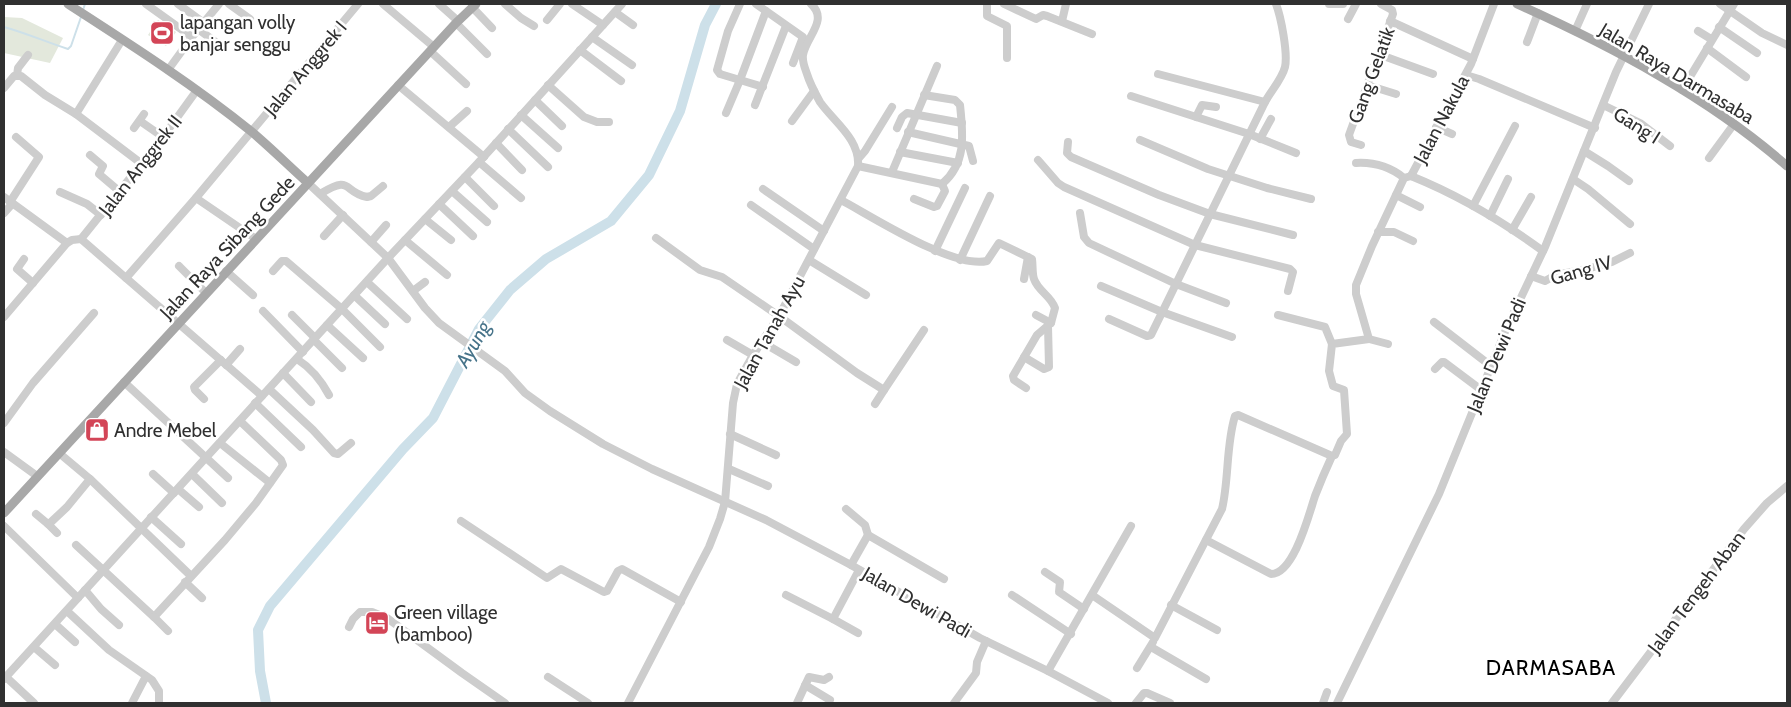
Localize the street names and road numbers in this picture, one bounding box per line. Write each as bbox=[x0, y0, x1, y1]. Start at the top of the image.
street label: Jalan Anggrek I bbox=[258, 16, 352, 121]
street label: Jalan Raya Darmasaba bbox=[1594, 18, 1758, 129]
street label: Gang Gelatik bbox=[1343, 23, 1400, 127]
street label: Jalan Nakula bbox=[1408, 71, 1474, 168]
street label: Gang I bbox=[1609, 102, 1664, 149]
street label: Jalan Anggrek II bbox=[93, 110, 187, 221]
street label: Jalan Raya Sibang Gede bbox=[155, 171, 300, 324]
street label: Gang IV bbox=[1548, 251, 1615, 290]
street label: Jalan Tanah Ayu bbox=[729, 272, 810, 393]
street label: Jalan Dewi Padi bbox=[1462, 295, 1531, 417]
street label: Jalan Tengeh Aban bbox=[1642, 527, 1750, 659]
street label: Jalan Dewi Padi bbox=[857, 561, 975, 643]

